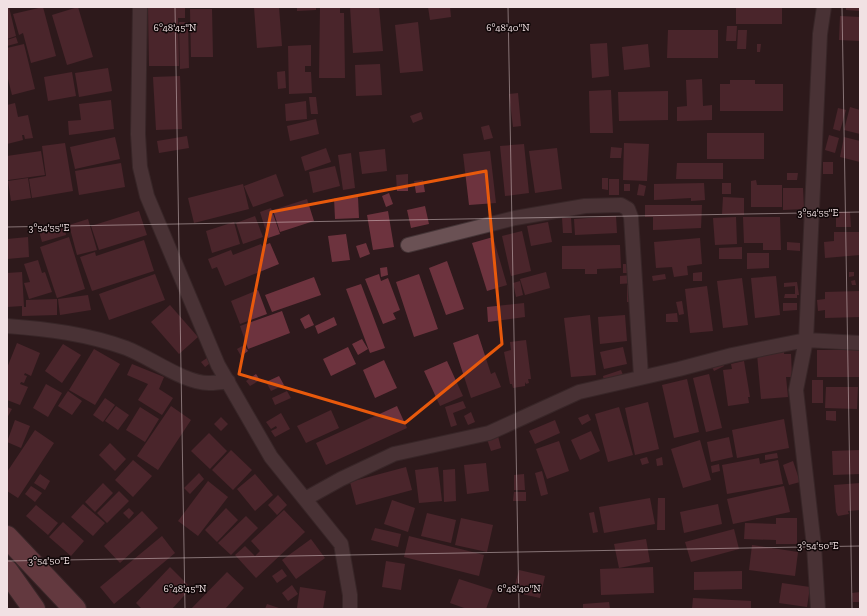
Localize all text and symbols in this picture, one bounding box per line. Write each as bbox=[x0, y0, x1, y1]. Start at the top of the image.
text: 6°48'45"N bbox=[154, 22, 197, 34]
text: 6°48'40"N bbox=[486, 22, 530, 34]
text: 3°54'55"E bbox=[798, 207, 839, 219]
text: 3°54'55"E bbox=[29, 222, 70, 234]
text: 3°54'50"E bbox=[797, 540, 839, 552]
text: 3°54'50"E bbox=[28, 555, 70, 567]
text: 6°48'45"N bbox=[164, 583, 207, 595]
text: 6°48'40"N bbox=[497, 583, 541, 595]

